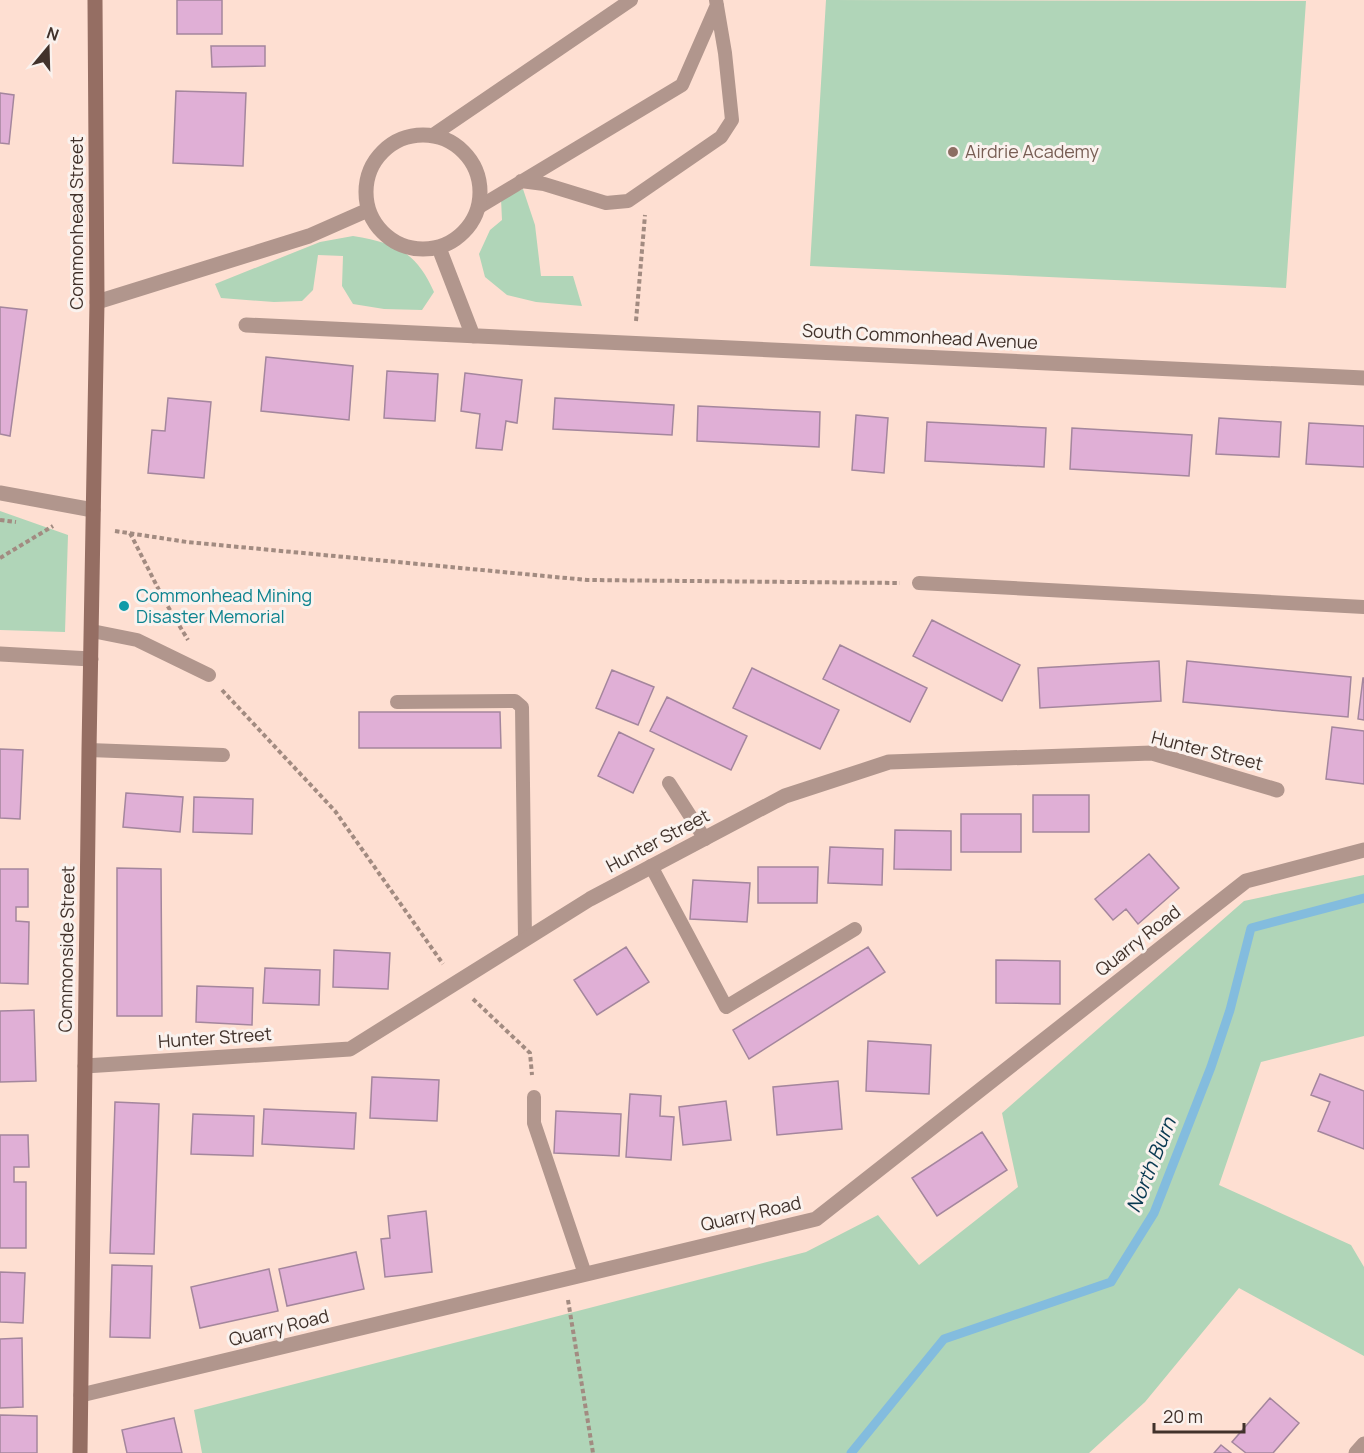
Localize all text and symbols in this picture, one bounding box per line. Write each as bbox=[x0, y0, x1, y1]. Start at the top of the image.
north arrow bbox=[18, 18, 78, 78]
text: N bbox=[44, 22, 62, 46]
street label: Commonhead Street bbox=[64, 136, 88, 310]
place label: Airdrie Academy bbox=[965, 139, 1100, 163]
marker: Airdrie Academy bbox=[946, 145, 960, 159]
street label: South Commonhead Avenue bbox=[801, 318, 1039, 354]
place label: Commonhead Mining Disaster Memorial bbox=[136, 583, 312, 628]
marker: Commonhead Mining Disaster Memorial bbox=[117, 599, 131, 613]
street label: Hunter Street bbox=[1149, 725, 1265, 775]
street label: Hunter Street bbox=[602, 803, 714, 877]
street label: Commonside Street bbox=[53, 865, 79, 1032]
street label: Quarry Road bbox=[1090, 899, 1185, 981]
street label: Hunter Street bbox=[157, 1021, 273, 1053]
water label: North Burn bbox=[1119, 1112, 1182, 1216]
street label: Quarry Road bbox=[698, 1190, 803, 1236]
street label: Quarry Road bbox=[226, 1303, 331, 1351]
scale bar bbox=[1154, 1396, 1244, 1434]
text: 20 m bbox=[1163, 1404, 1203, 1428]

